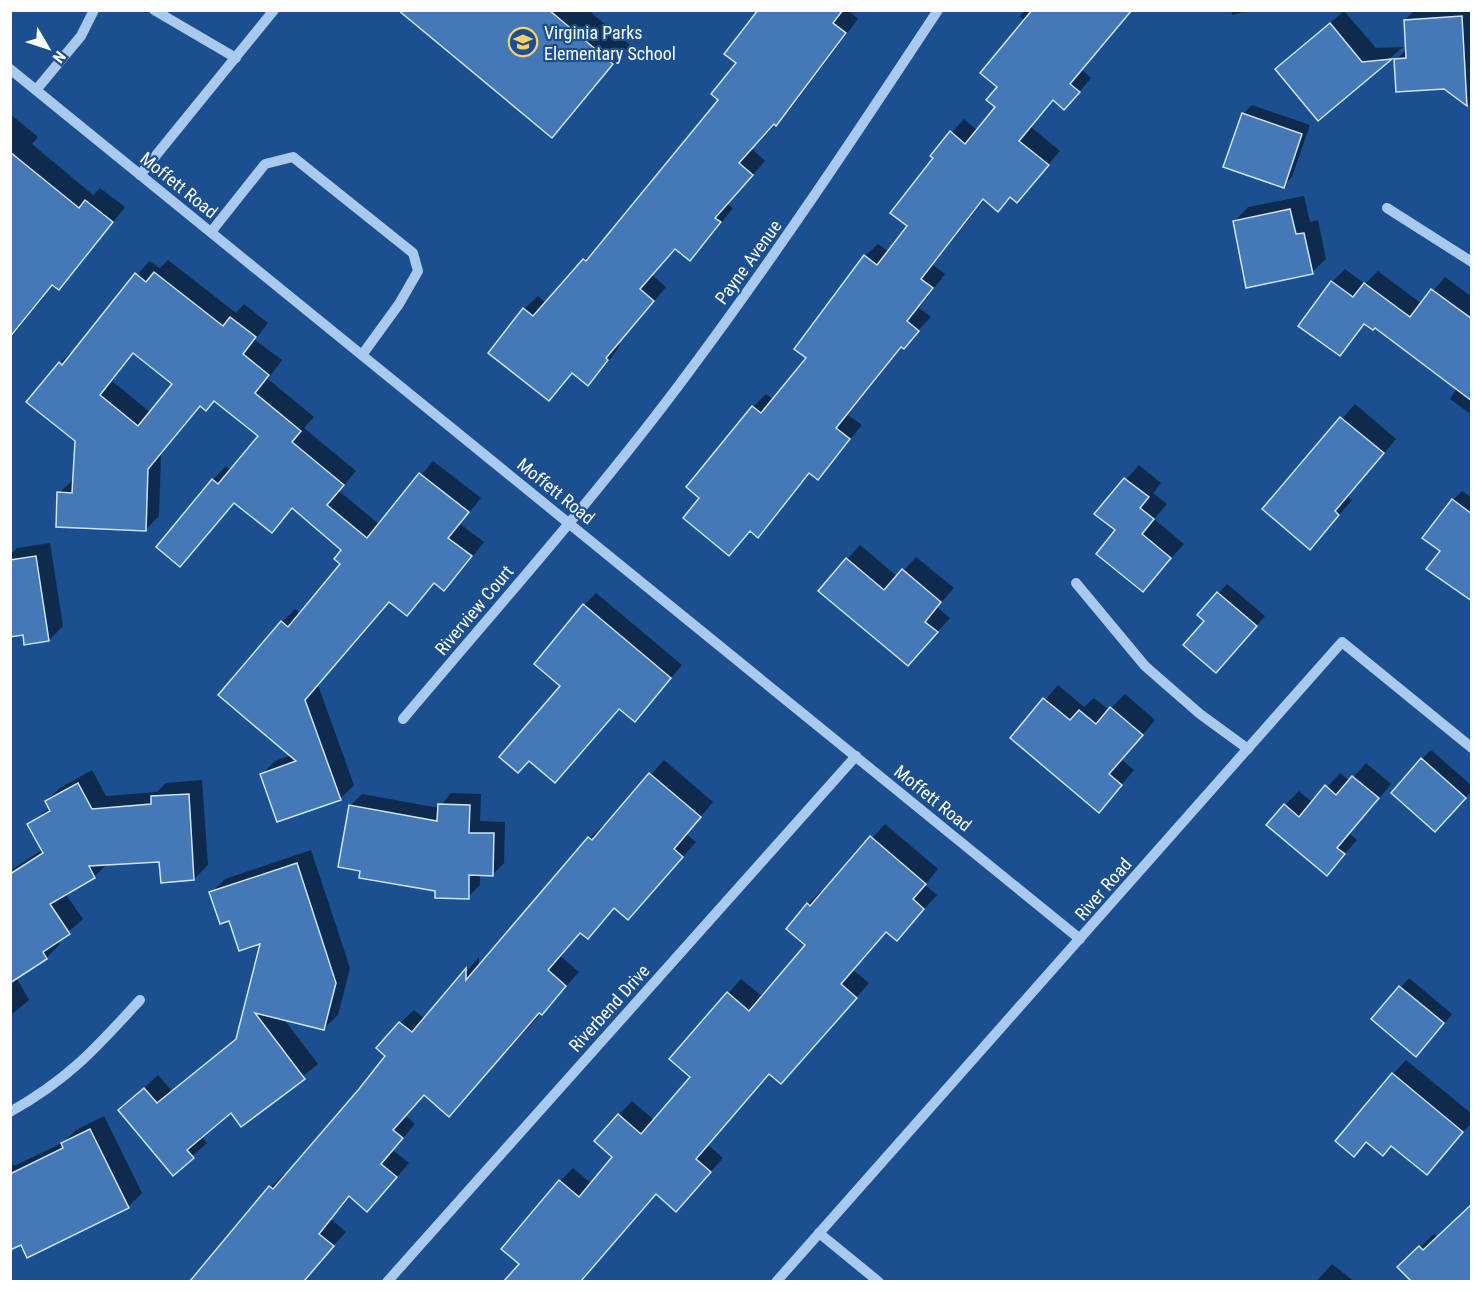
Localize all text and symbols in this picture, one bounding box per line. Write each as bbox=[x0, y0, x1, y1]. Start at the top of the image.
north arrow bbox=[18, 18, 78, 78]
place label: Virginia Parks Elementary School bbox=[544, 22, 676, 64]
school or university icon: Virginia Parks Elementary School bbox=[507, 26, 539, 58]
text: N bbox=[49, 47, 70, 67]
street label: Moffett Road bbox=[136, 148, 222, 222]
street label: Payne Avenue bbox=[710, 216, 786, 308]
street label: Moffett Road bbox=[513, 454, 599, 528]
street label: Riverview Court bbox=[430, 561, 518, 659]
street label: Moffett Road bbox=[890, 761, 976, 835]
street label: River Road bbox=[1070, 854, 1136, 924]
street label: Riverbend Drive bbox=[564, 960, 654, 1056]

